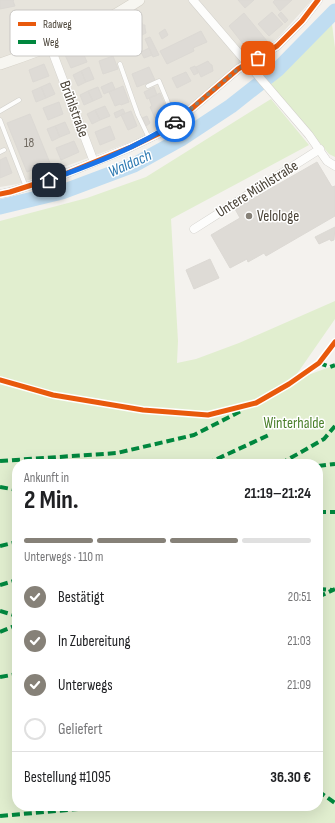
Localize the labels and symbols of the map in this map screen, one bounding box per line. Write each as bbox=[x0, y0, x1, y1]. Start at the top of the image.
legend bbox=[10, 10, 142, 56]
text: Radweg bbox=[43, 18, 72, 31]
text: Weg bbox=[43, 36, 59, 49]
pin bbox=[241, 41, 275, 75]
street label: Brühlstraße bbox=[55, 78, 93, 140]
courier bbox=[155, 102, 195, 142]
house number: 18 bbox=[24, 135, 34, 151]
water label: Waldach bbox=[105, 146, 155, 182]
street label: Untere Mühlstraße bbox=[212, 156, 302, 222]
pin bbox=[32, 163, 66, 197]
place label: Velologe bbox=[257, 207, 299, 226]
marker: Velologe bbox=[244, 211, 254, 221]
park label: Winterhalde bbox=[263, 414, 325, 433]

